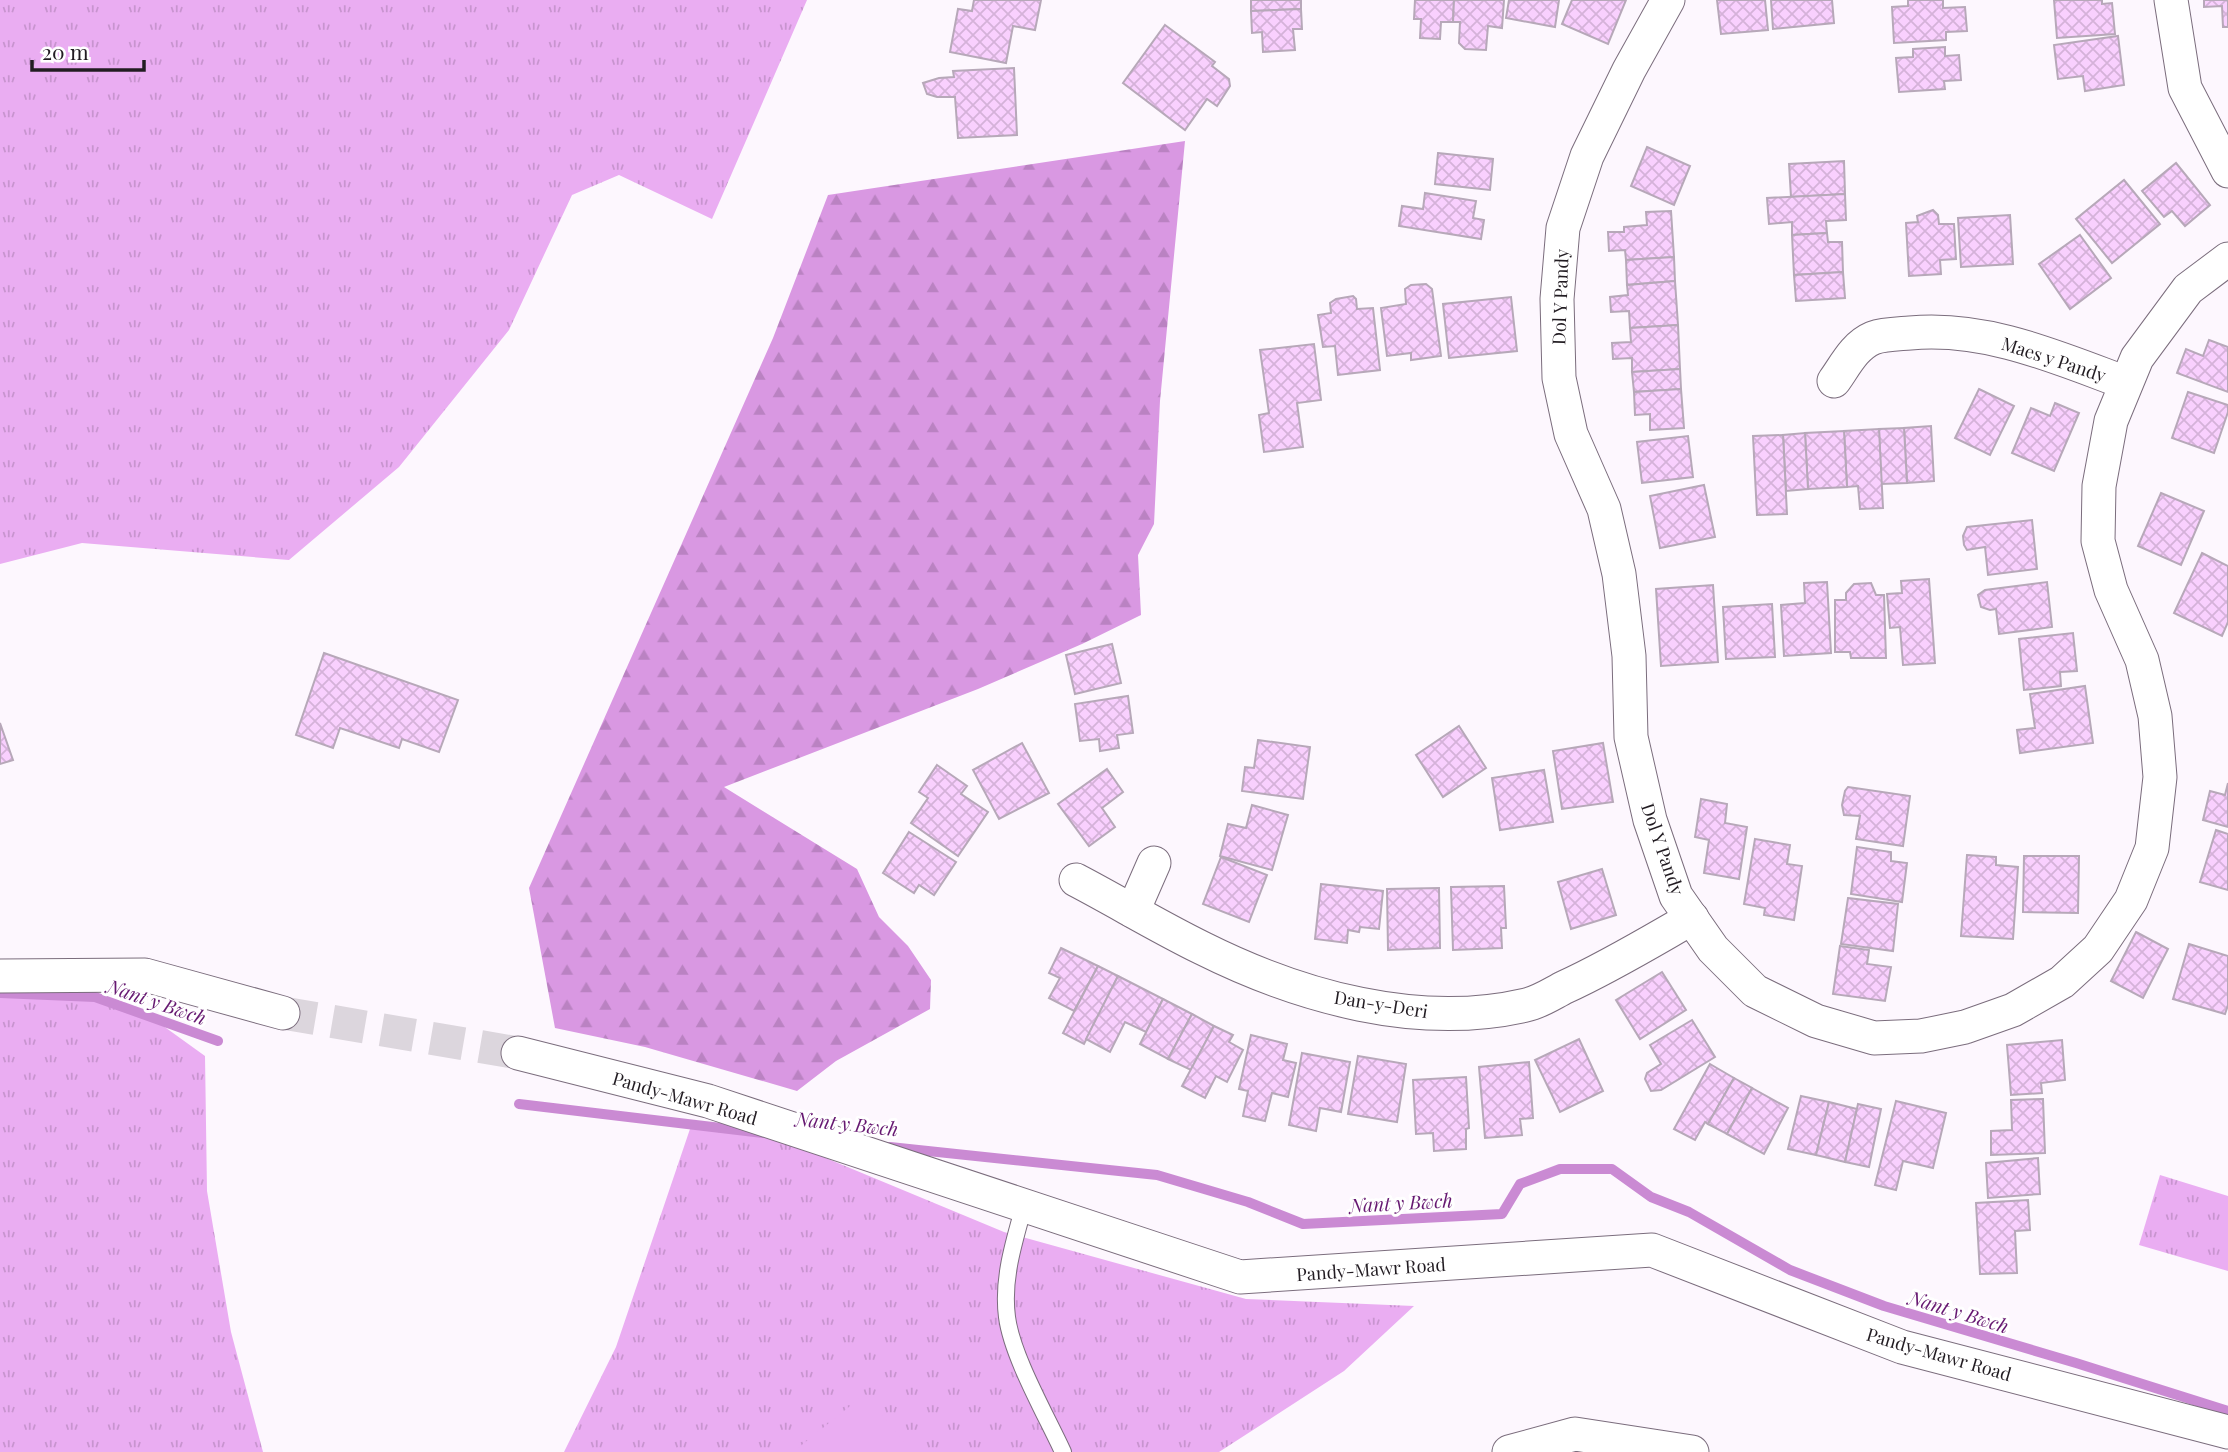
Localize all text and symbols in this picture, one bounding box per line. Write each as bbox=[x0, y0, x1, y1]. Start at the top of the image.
scale bar bbox=[32, 28, 144, 72]
text: 20 m bbox=[42, 37, 89, 65]
street label: Dol Y Pandy bbox=[1546, 249, 1574, 345]
street label: Maes y Pandy bbox=[1999, 331, 2109, 387]
street label: Dol Y Pandy bbox=[1636, 800, 1690, 898]
water label: Nant y Bwch bbox=[102, 971, 210, 1030]
street label: Dan-y-Deri bbox=[1332, 985, 1430, 1023]
street label: Pandy-Mawr Road bbox=[610, 1066, 761, 1130]
water label: Nant y Bwch bbox=[792, 1104, 900, 1141]
water label: Nant y Bwch bbox=[1347, 1186, 1453, 1218]
street label: Pandy-Mawr Road bbox=[1296, 1252, 1447, 1286]
water label: Nant y Bwch bbox=[1904, 1283, 2012, 1338]
street label: Pandy-Mawr Road bbox=[1864, 1322, 2015, 1386]

